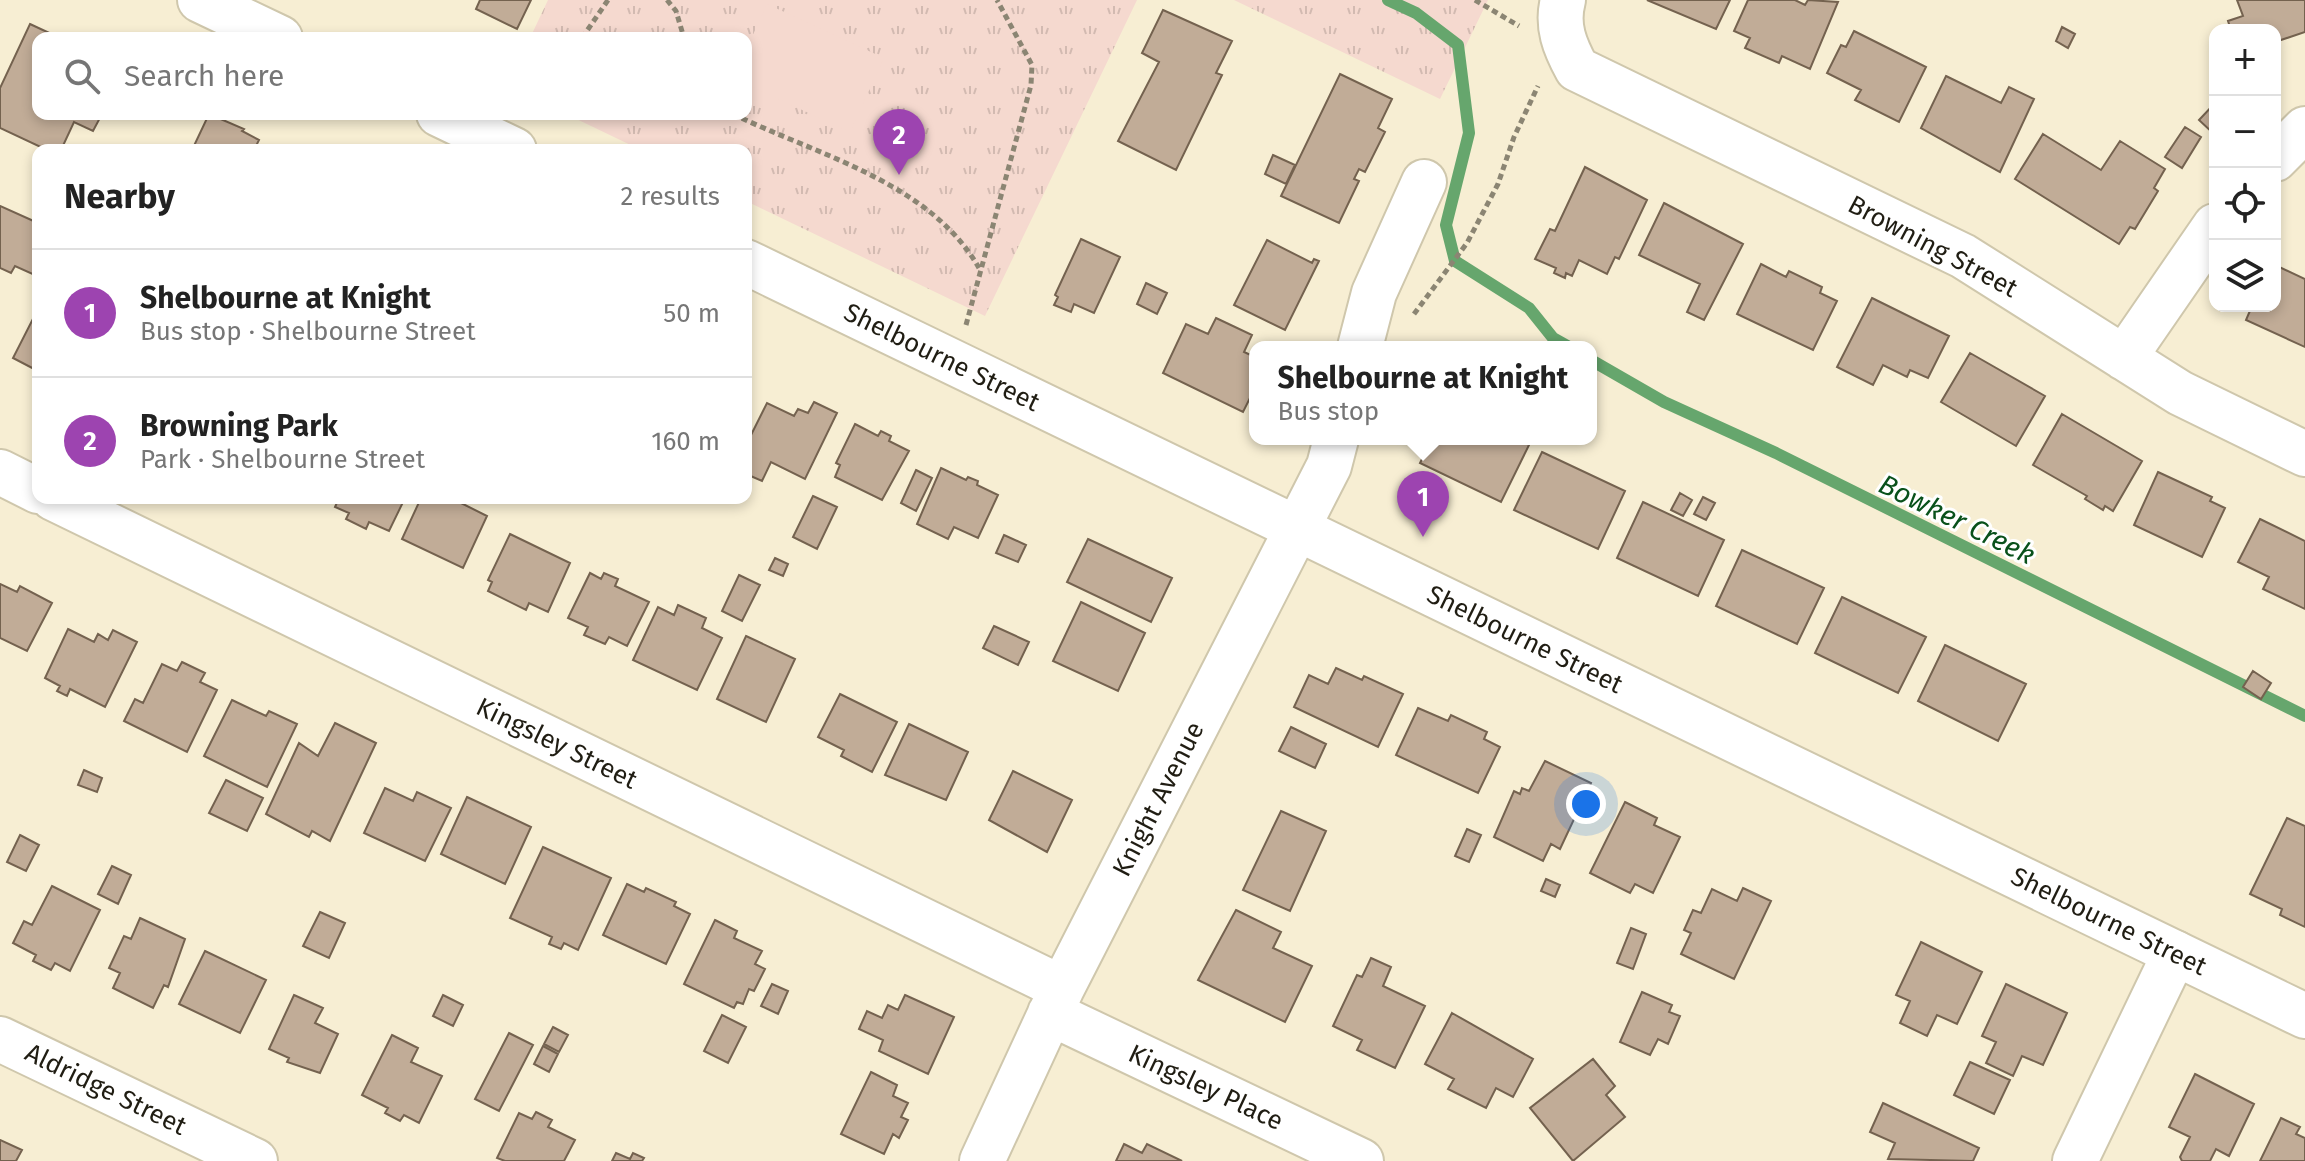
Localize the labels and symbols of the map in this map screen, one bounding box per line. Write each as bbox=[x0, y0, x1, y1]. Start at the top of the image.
pin: 2 bbox=[873, 109, 925, 175]
street label: Browning Street bbox=[1843, 189, 2023, 304]
street label: Shelbourne Street bbox=[839, 297, 1045, 419]
water label: Bowker Creek bbox=[1873, 467, 2040, 571]
pin: 1 bbox=[1397, 471, 1449, 537]
street label: Shelbourne Street bbox=[1422, 579, 1628, 701]
street label: Kingsley Street bbox=[471, 691, 643, 796]
street label: Knight Avenue bbox=[1106, 717, 1211, 882]
your location bbox=[1566, 784, 1606, 824]
street label: Shelbourne Street bbox=[2006, 861, 2212, 983]
street label: Aldridge Street bbox=[20, 1037, 192, 1142]
street label: Kingsley Place bbox=[1123, 1038, 1288, 1137]

